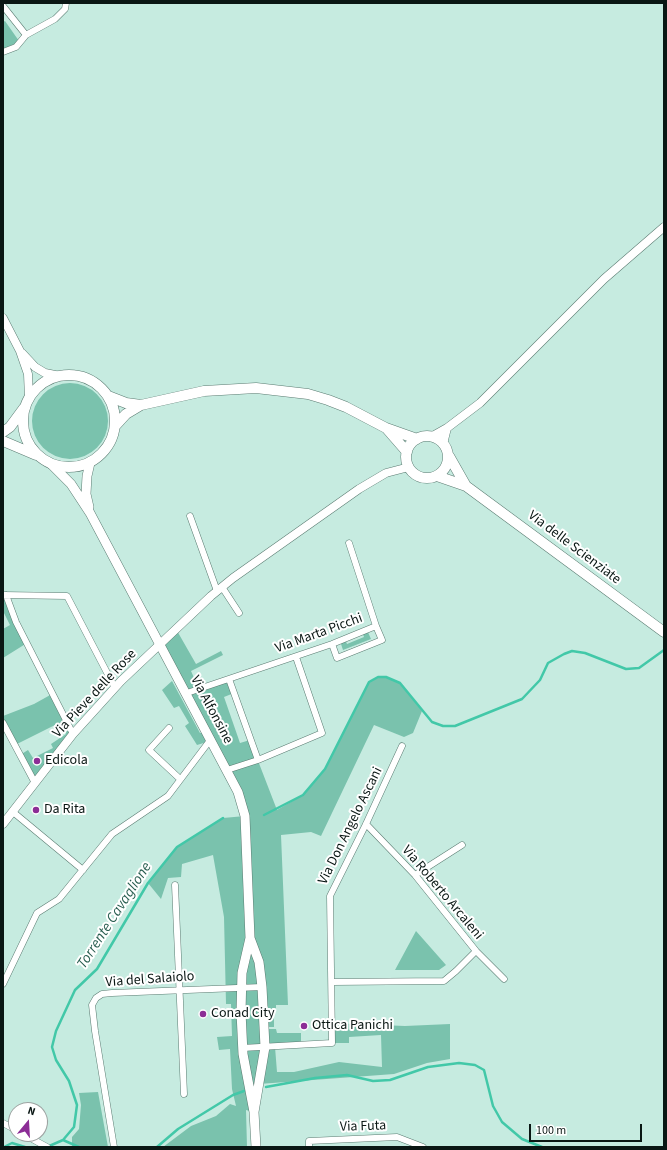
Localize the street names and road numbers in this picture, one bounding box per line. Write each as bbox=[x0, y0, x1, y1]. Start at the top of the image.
street label: Via delle Scienziate bbox=[524, 508, 624, 588]
street label: Via Marta Picchi bbox=[273, 610, 365, 658]
street label: Via Pieve delle Rose bbox=[50, 646, 140, 742]
street label: Via Alfonsine bbox=[186, 673, 236, 747]
street label: Via Don Angelo Ascani bbox=[315, 765, 387, 887]
street label: Via Roberto Arcaleni bbox=[398, 843, 486, 943]
street label: Via del Salaiolo bbox=[105, 969, 195, 991]
street label: Via Futa bbox=[340, 1118, 386, 1136]

